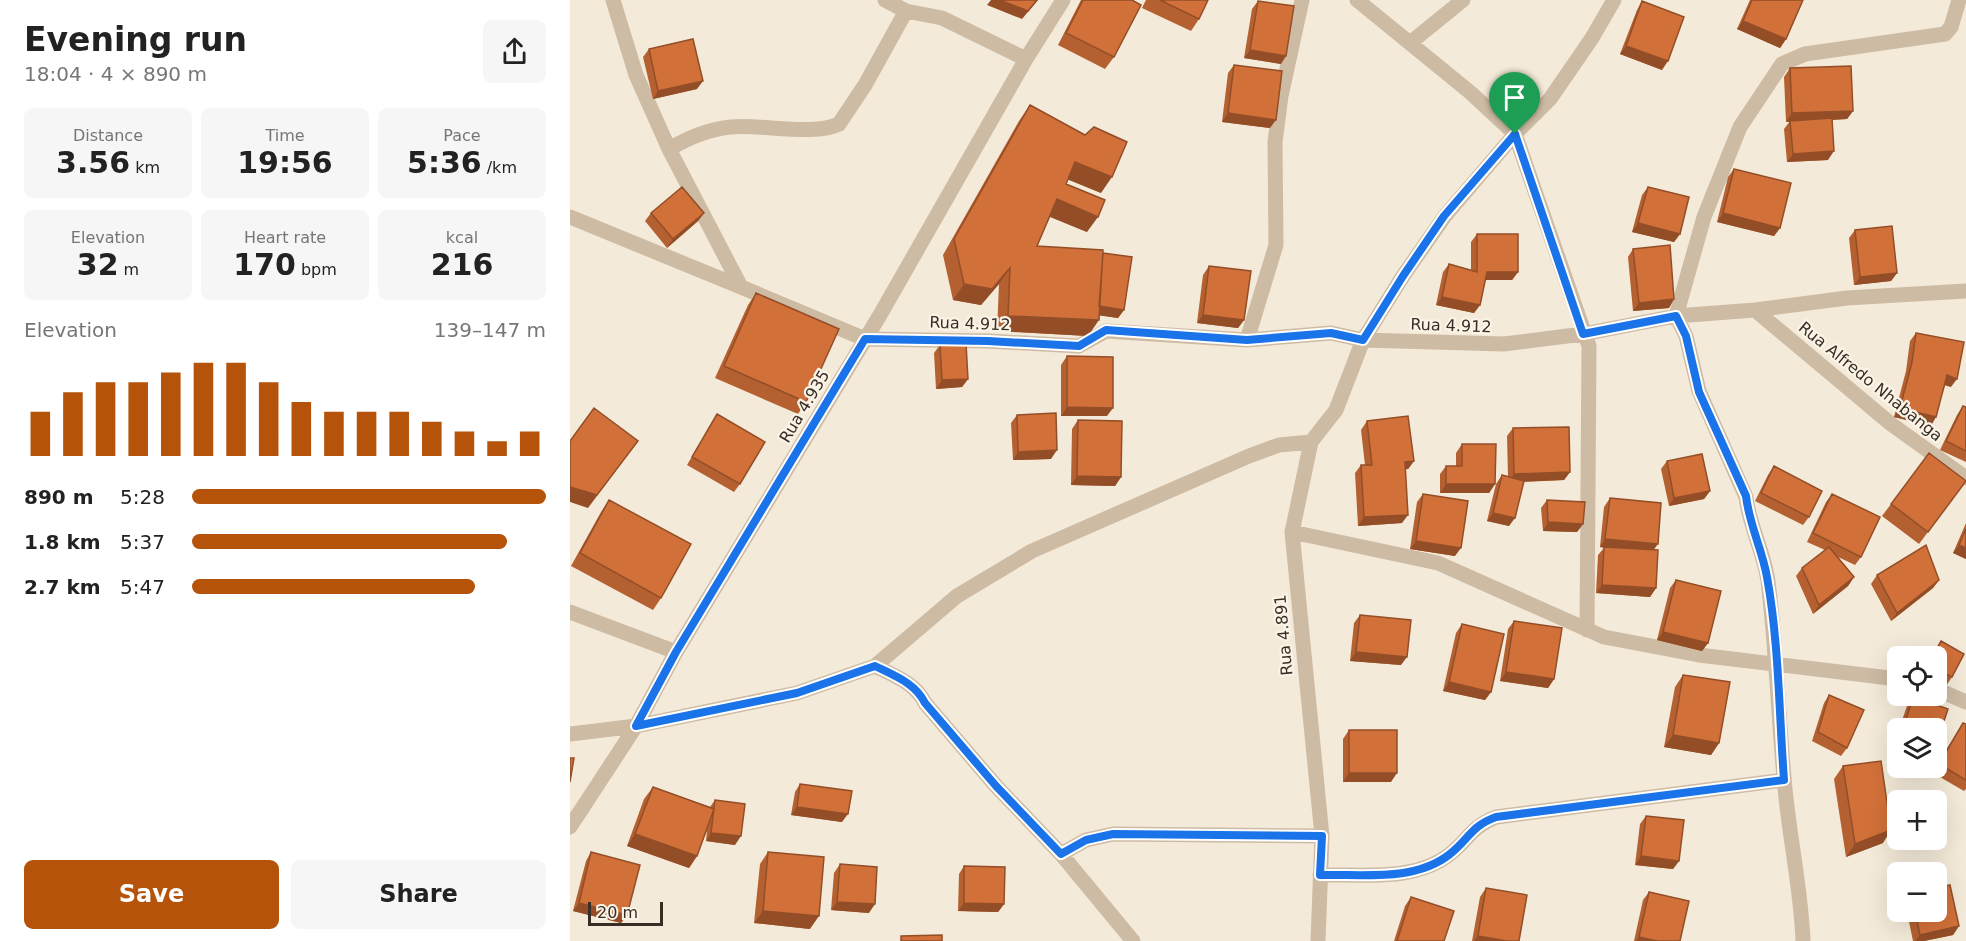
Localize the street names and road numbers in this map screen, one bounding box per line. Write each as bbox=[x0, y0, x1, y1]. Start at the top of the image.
street label: Rua 4.912 bbox=[929, 313, 1011, 334]
street label: Rua 4.912 bbox=[1410, 315, 1492, 336]
street label: Rua Alfredo Nhabanga bbox=[1795, 318, 1946, 445]
street label: Rua 4.935 bbox=[775, 367, 833, 446]
street label: Rua 4.891 bbox=[1270, 594, 1297, 676]

